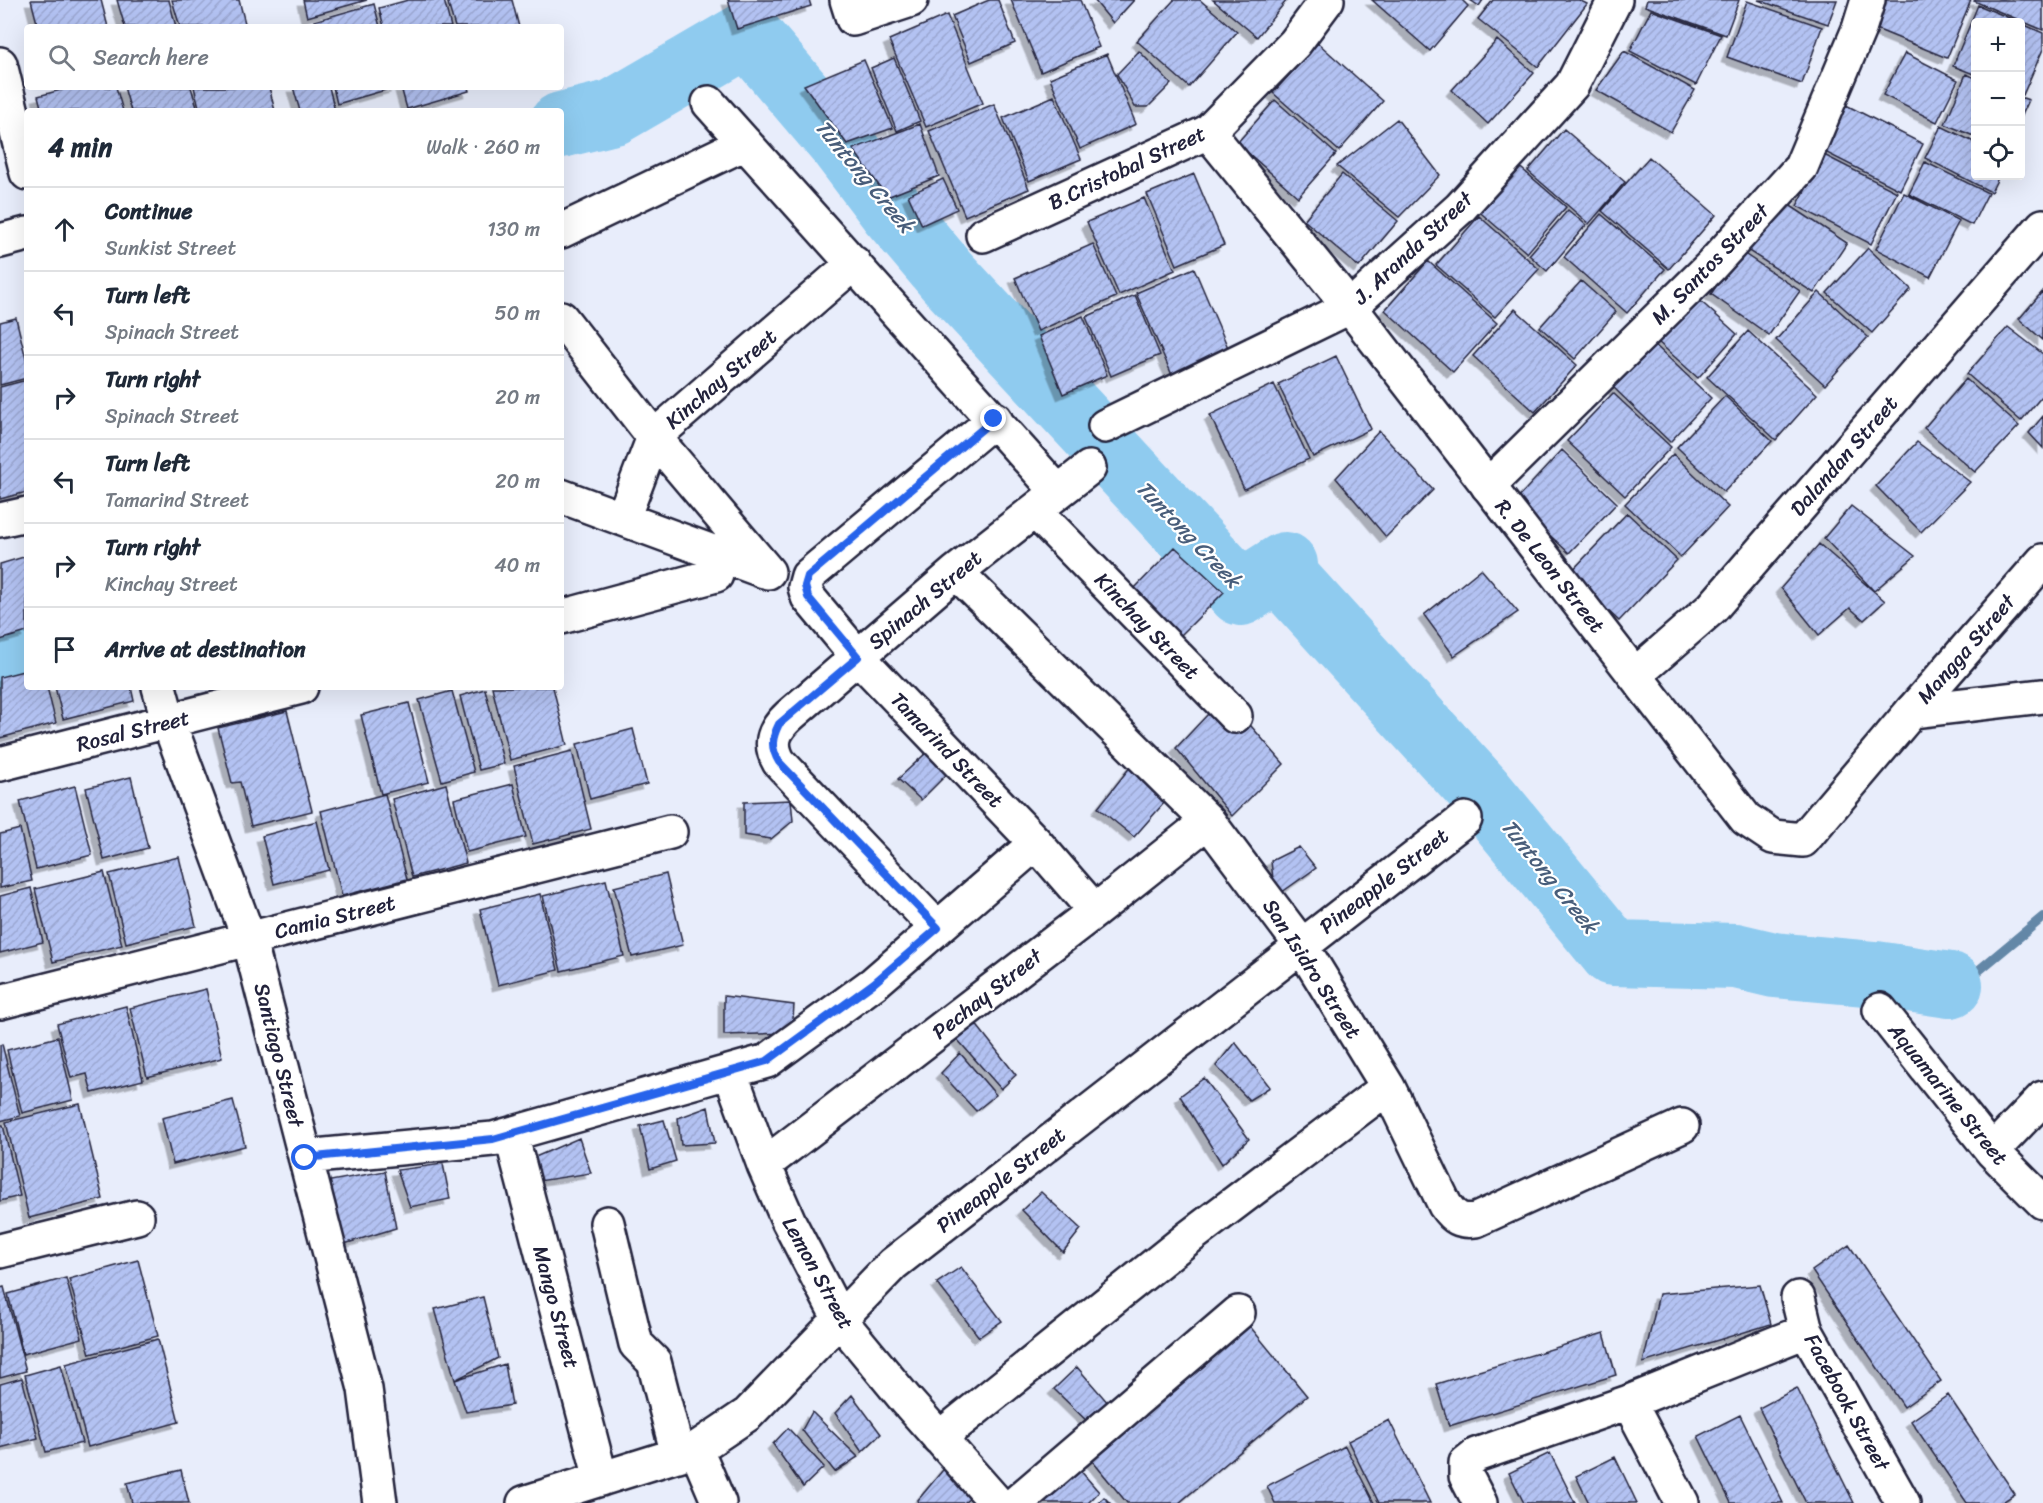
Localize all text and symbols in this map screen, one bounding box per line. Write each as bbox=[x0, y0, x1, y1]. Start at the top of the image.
map controls bbox=[1971, 18, 2025, 180]
button: + bbox=[1971, 18, 2025, 72]
search box bbox=[24, 24, 564, 90]
text: Search here bbox=[93, 38, 209, 77]
icon: search bbox=[45, 41, 78, 74]
button: − bbox=[1971, 72, 2025, 126]
water label: Tuntong Creek bbox=[805, 110, 926, 243]
street label: B.Cristobal Street bbox=[1042, 115, 1212, 221]
text: 4 min bbox=[48, 124, 112, 170]
button: locate bbox=[1971, 126, 2025, 180]
text: Walk · 260 m bbox=[426, 130, 540, 165]
street label: J. Aranda Street bbox=[1343, 181, 1483, 315]
text: Continue bbox=[105, 192, 193, 231]
street label: M. Santos Street bbox=[1641, 193, 1780, 334]
text: 130 m bbox=[487, 212, 540, 247]
icon: ahead bbox=[48, 213, 81, 246]
text: Sunkist Street bbox=[105, 231, 236, 266]
text: Turn left bbox=[105, 276, 190, 315]
text: 50 m bbox=[495, 296, 540, 331]
icon: left bbox=[48, 297, 81, 330]
text: Spinach Street bbox=[105, 315, 239, 350]
street label: Kinchay Street bbox=[656, 319, 786, 439]
text: Turn right bbox=[105, 360, 200, 399]
text: 20 m bbox=[495, 380, 540, 415]
icon: right bbox=[48, 381, 81, 414]
street label: Dalandan Street bbox=[1780, 387, 1908, 525]
text: Spinach Street bbox=[105, 399, 239, 434]
route end bbox=[980, 405, 1006, 431]
text: Turn left bbox=[105, 444, 190, 483]
text: 20 m bbox=[495, 464, 540, 499]
icon: left bbox=[48, 465, 81, 498]
water label: Tuntong Creek bbox=[1126, 470, 1253, 599]
text: Tamarind Street bbox=[105, 483, 249, 518]
street label: R. De Leon Street bbox=[1485, 490, 1615, 642]
text: Turn right bbox=[105, 528, 200, 567]
street label: Spinach Street bbox=[859, 540, 991, 660]
text: 40 m bbox=[494, 548, 540, 583]
icon: right bbox=[48, 549, 81, 582]
street label: Kinchay Street bbox=[1085, 563, 1209, 689]
text: Kinchay Street bbox=[105, 567, 238, 602]
street label: Mangga Street bbox=[1907, 584, 2026, 713]
text: Arrive at destination bbox=[105, 630, 306, 669]
icon: arrive bbox=[48, 633, 81, 666]
street label: Tamarind Street bbox=[881, 682, 1013, 818]
street label: Rosal Street bbox=[72, 699, 194, 763]
water label: Tuntong Creek bbox=[1491, 809, 1610, 944]
street label: Pineapple Street bbox=[1311, 818, 1457, 944]
street label: Camia Street bbox=[271, 884, 399, 950]
street label: San Isidro Street bbox=[1252, 891, 1372, 1047]
street label: Pechay Street bbox=[923, 937, 1052, 1050]
street label: Santiago Street bbox=[243, 979, 316, 1133]
street label: Aquamarine Street bbox=[1877, 1013, 2018, 1174]
street label: Pineapple Street bbox=[928, 1117, 1074, 1243]
route start bbox=[291, 1144, 317, 1170]
street label: Lemon Street bbox=[771, 1209, 865, 1337]
street label: Mango Street bbox=[521, 1241, 591, 1373]
street label: Facebook Street bbox=[1793, 1326, 1901, 1479]

